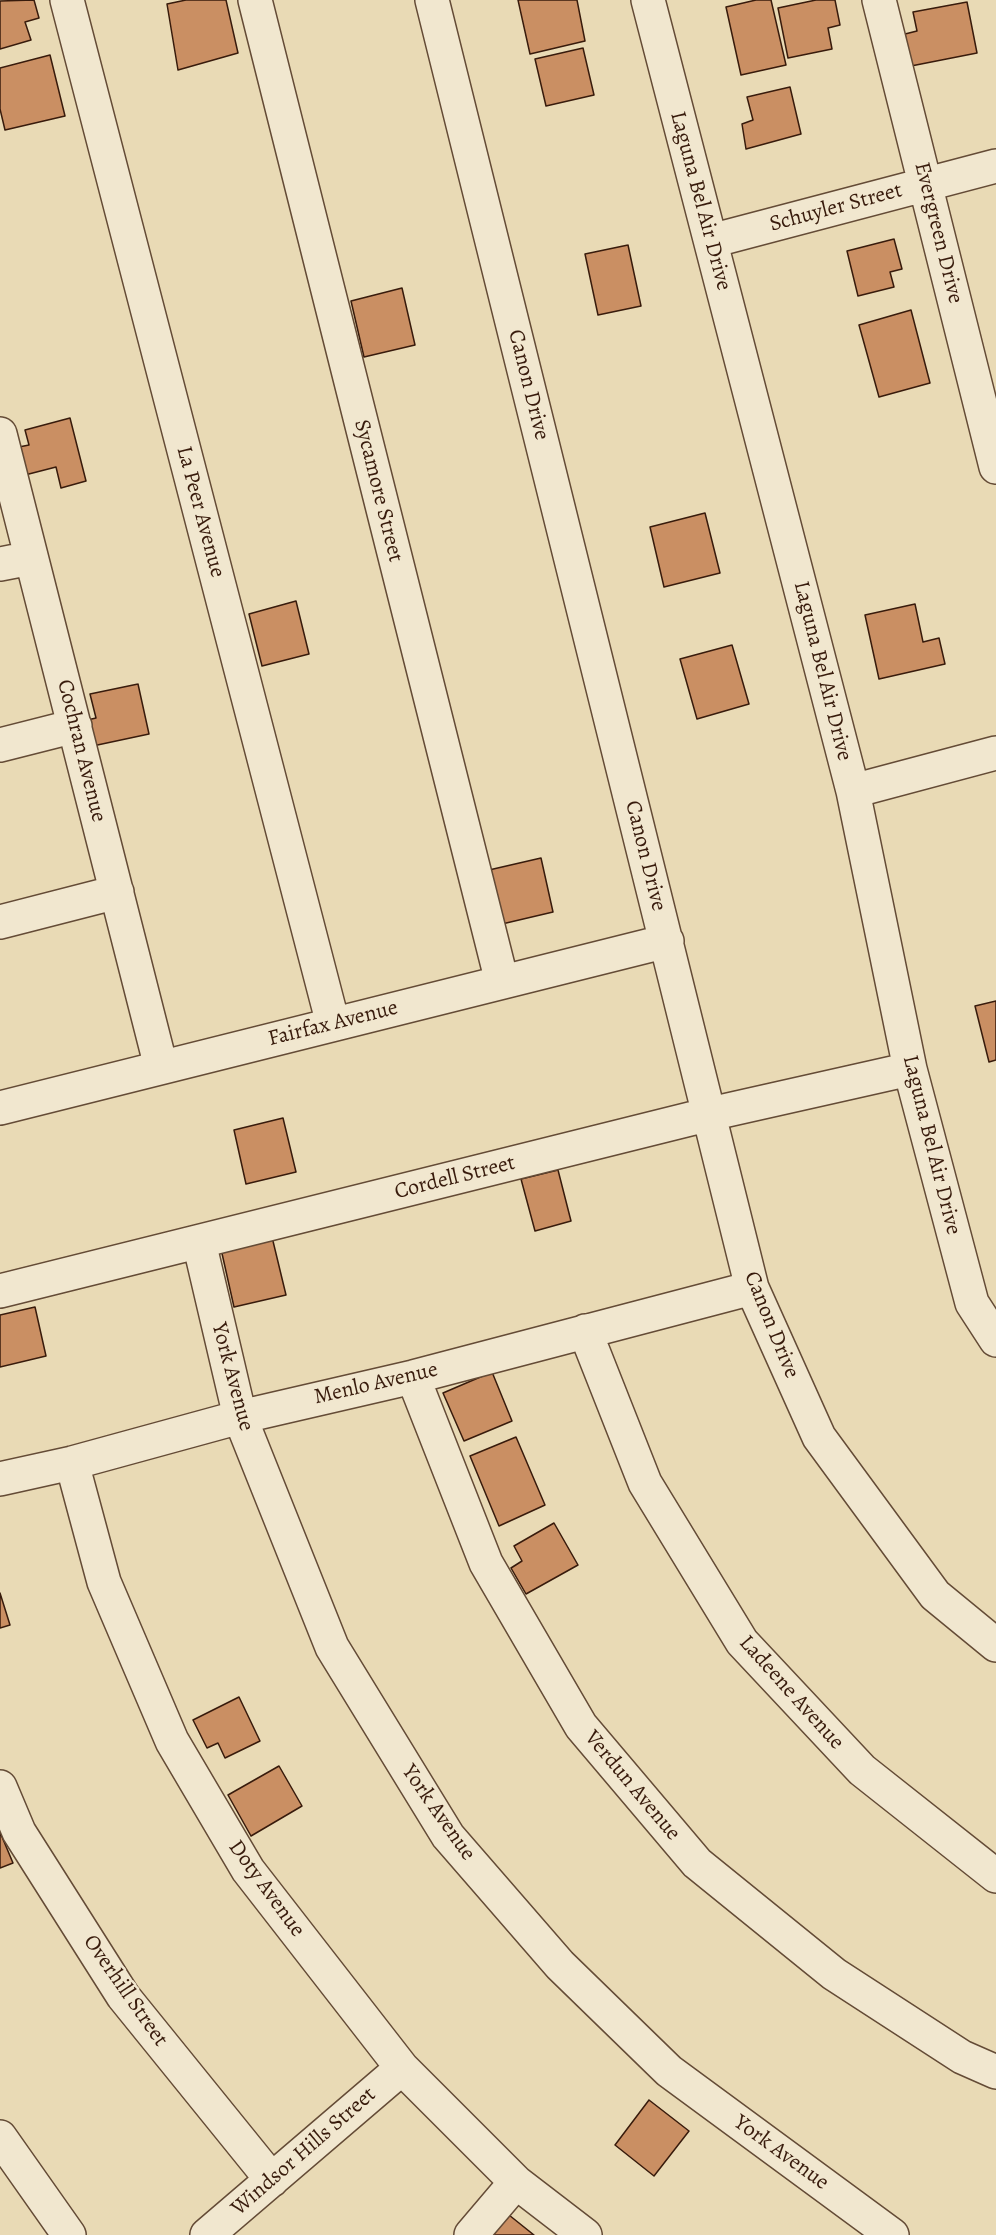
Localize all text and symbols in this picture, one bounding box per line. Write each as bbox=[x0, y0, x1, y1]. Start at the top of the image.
street label: Laguna Bel Air Drive bbox=[663, 109, 737, 293]
street label: Evergreen Drive bbox=[908, 160, 968, 306]
street label: Schuyler Street bbox=[767, 178, 905, 238]
street label: Canon Drive bbox=[502, 327, 554, 443]
street label: Sycamore Street bbox=[348, 417, 408, 565]
street label: La Peer Avenue bbox=[170, 443, 230, 581]
street label: Laguna Bel Air Drive bbox=[787, 578, 857, 764]
street label: Cochran Avenue bbox=[51, 677, 111, 825]
street label: Canon Drive bbox=[619, 798, 671, 914]
street label: Fairfax Avenue bbox=[265, 995, 401, 1053]
street label: Laguna Bel Air Drive bbox=[896, 1052, 966, 1238]
street label: Cordell Street bbox=[392, 1150, 518, 1206]
street label: Canon Drive bbox=[738, 1268, 804, 1382]
street label: York Avenue bbox=[205, 1320, 259, 1434]
street label: Menlo Avenue bbox=[311, 1357, 441, 1411]
street label: Ladeene Avenue bbox=[733, 1630, 849, 1756]
street label: Verdun Avenue bbox=[578, 1726, 686, 1846]
street label: York Avenue bbox=[395, 1760, 481, 1866]
street label: Doty Avenue bbox=[222, 1835, 310, 1943]
street label: Overhill Street bbox=[77, 1930, 173, 2052]
street label: Windsor Hills Street bbox=[226, 2082, 382, 2222]
street label: York Avenue bbox=[728, 2110, 834, 2196]

